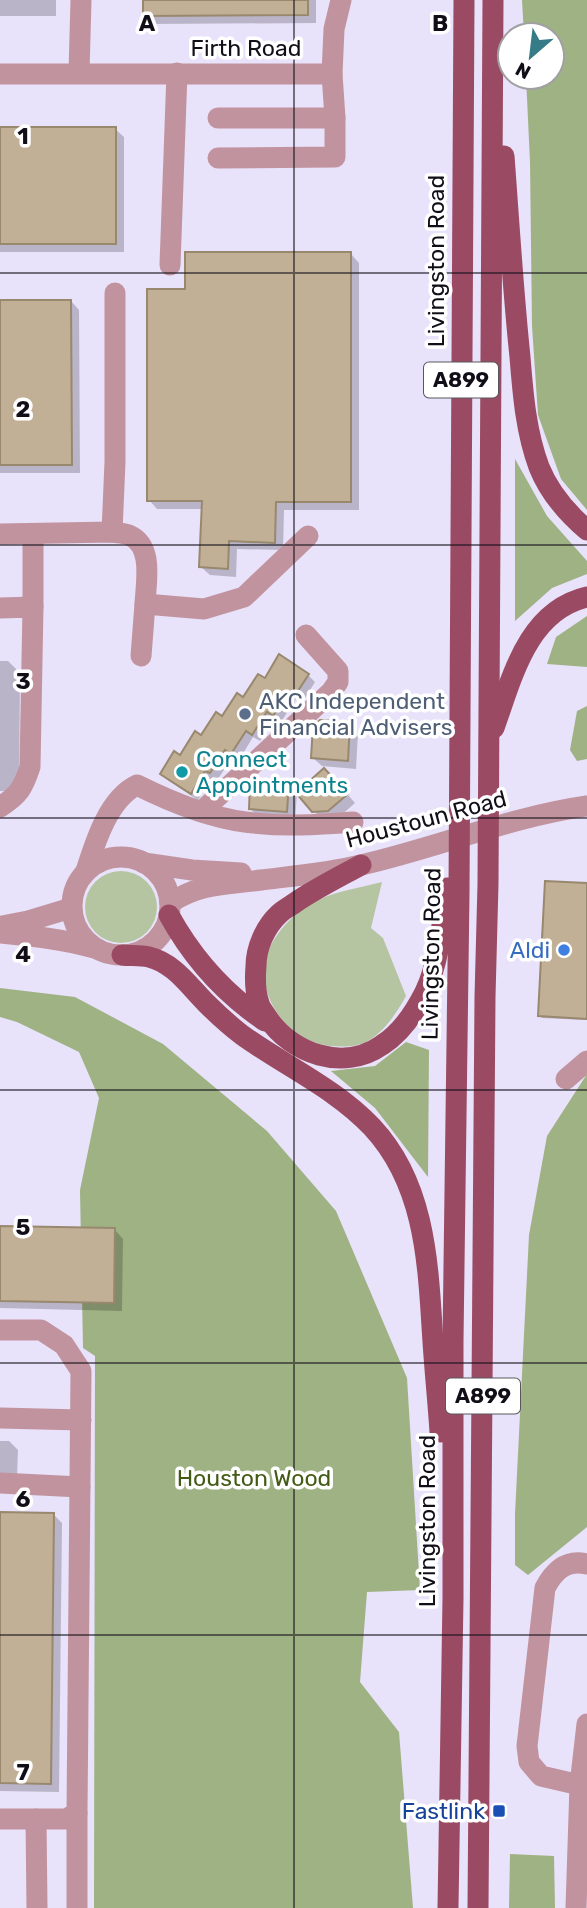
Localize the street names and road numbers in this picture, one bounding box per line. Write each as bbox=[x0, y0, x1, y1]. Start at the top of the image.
street label: Firth Road bbox=[191, 34, 301, 62]
street label: Livingston Road bbox=[422, 175, 450, 347]
road number: A899 bbox=[424, 362, 498, 398]
street label: Houstoun Road bbox=[343, 784, 509, 854]
street label: Livingston Road bbox=[415, 868, 447, 1040]
road number: A899 bbox=[446, 1378, 520, 1414]
street label: Livingston Road bbox=[413, 1435, 441, 1607]

